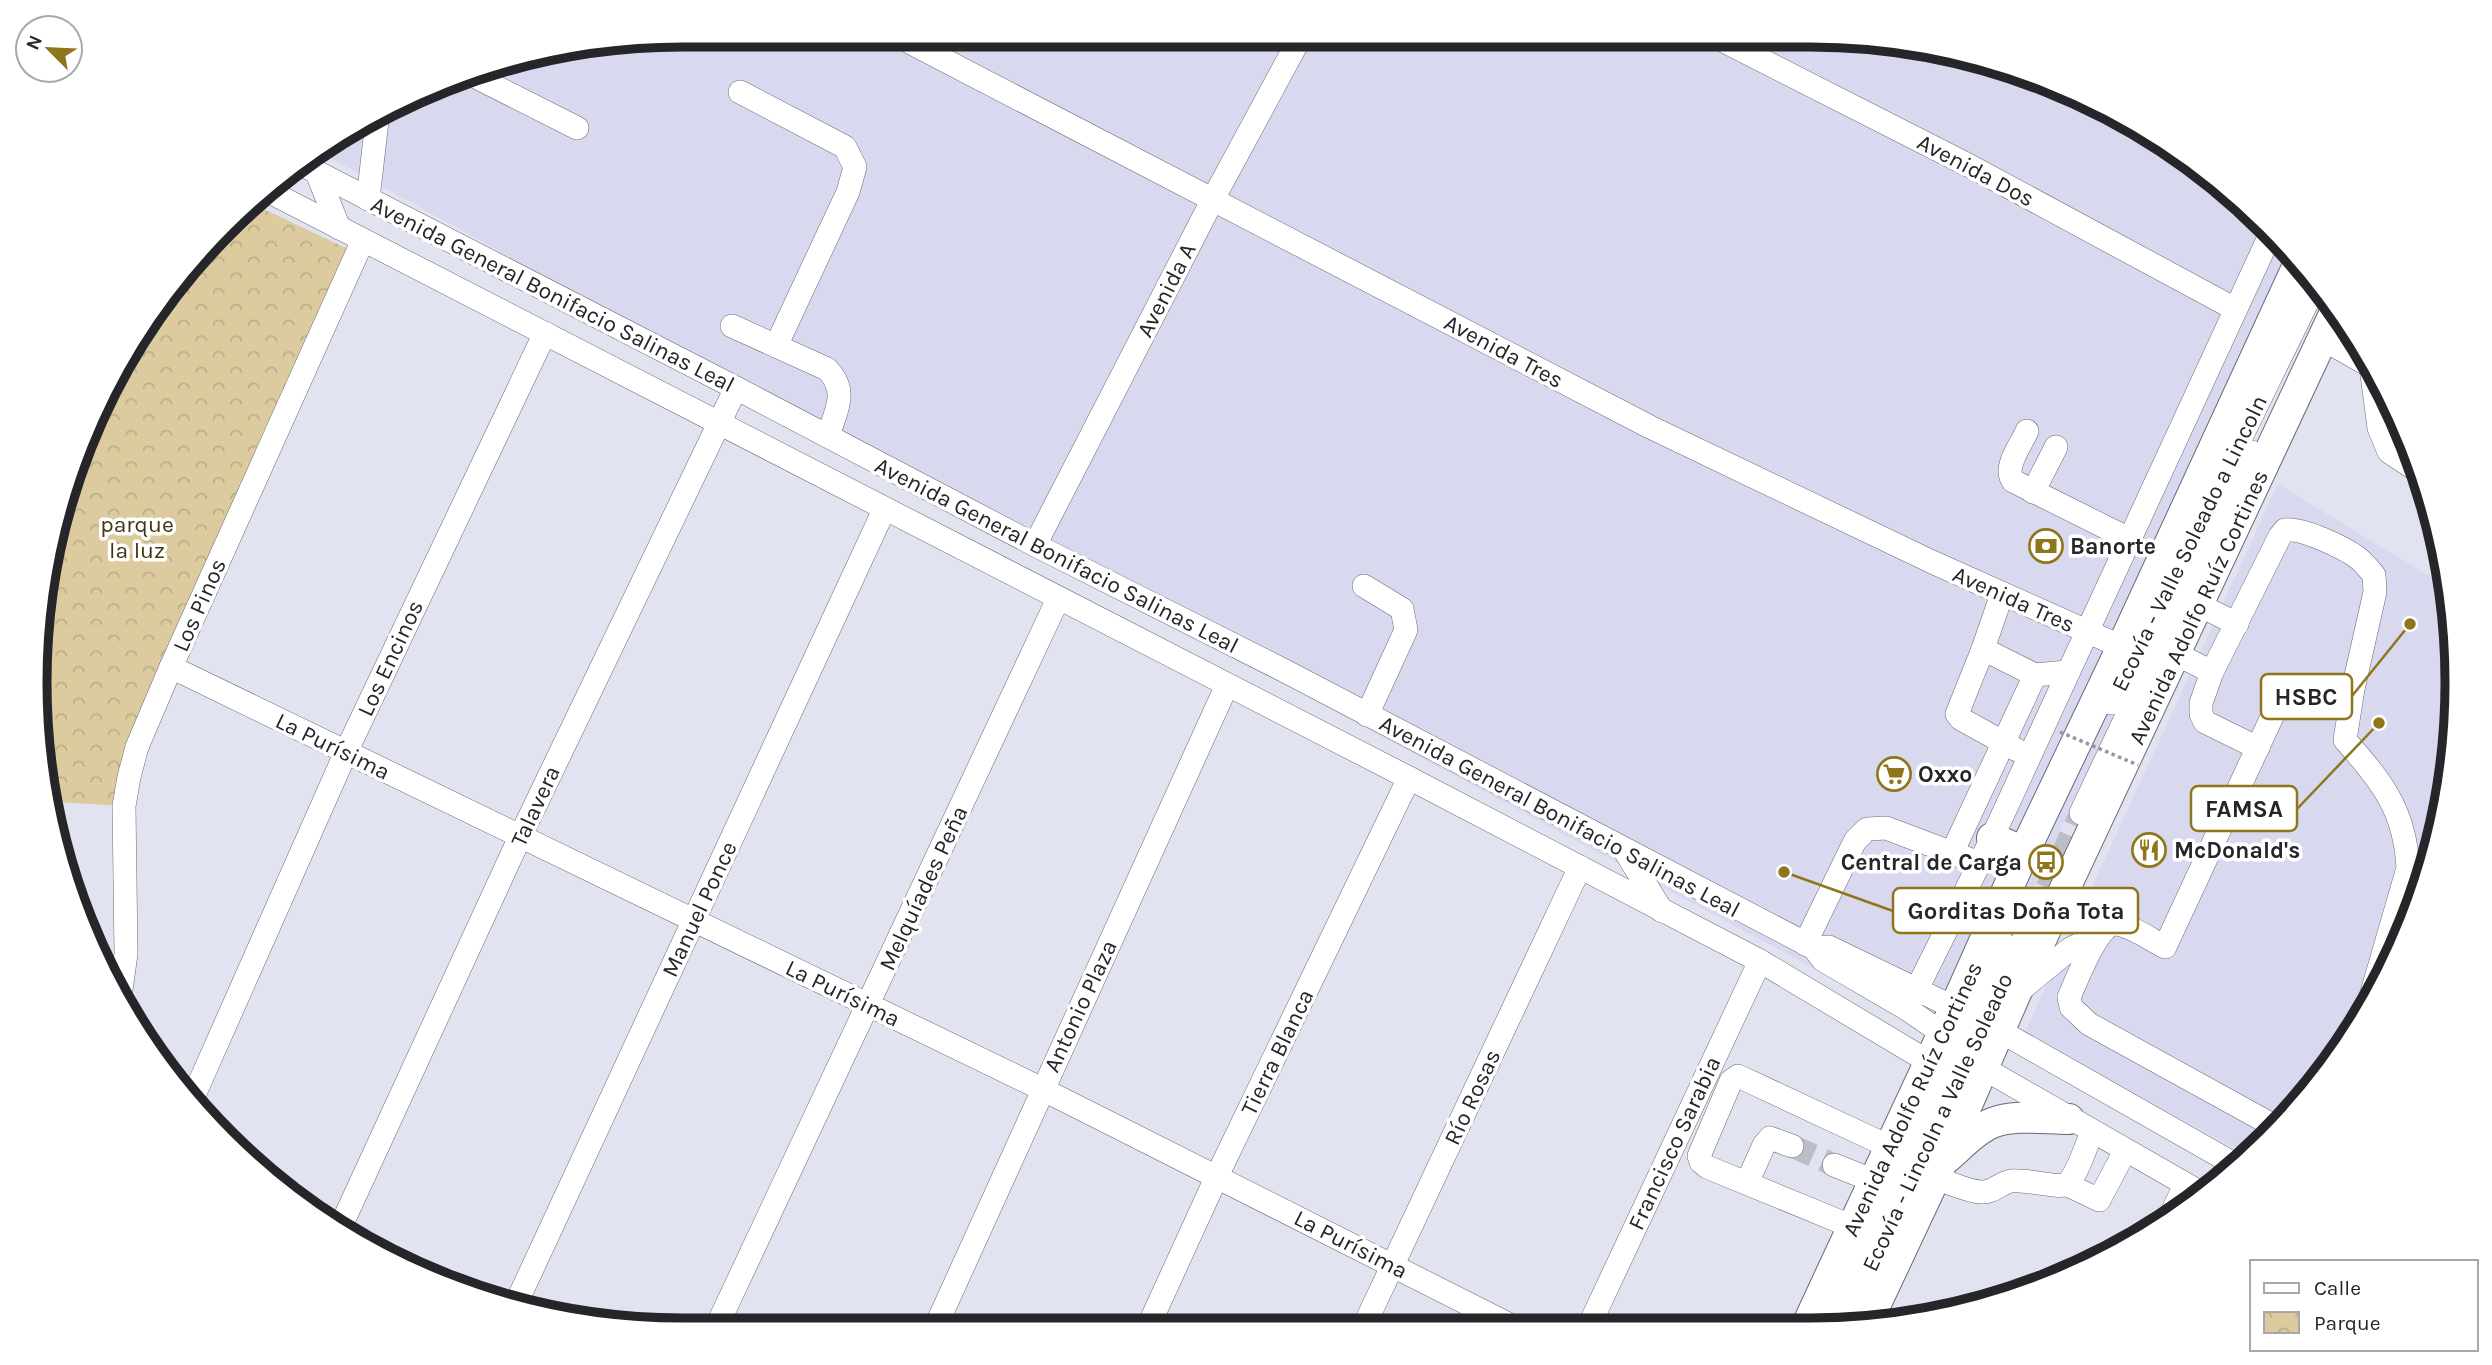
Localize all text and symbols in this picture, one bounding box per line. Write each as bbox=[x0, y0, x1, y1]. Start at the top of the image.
north arrow bbox=[14, 14, 84, 84]
text: N bbox=[22, 32, 47, 53]
street label: Avenida Dos bbox=[1913, 128, 2039, 213]
street label: Avenida General Bonifacio Salinas Leal bbox=[367, 191, 739, 398]
street label: Avenida A bbox=[1131, 239, 1202, 342]
street label: Avenida Tres bbox=[1440, 309, 1568, 394]
street label: Ecovía - Valle Soleado a Lincoln bbox=[2106, 391, 2273, 696]
street label: Avenida General Bonifacio Salinas Leal bbox=[871, 452, 1243, 659]
street label: Avenida Adolfo Ruíz Cortines bbox=[2123, 466, 2274, 749]
park label: parque la luz bbox=[100, 511, 174, 564]
bank icon: Banorte bbox=[2027, 527, 2065, 565]
place label: Banorte bbox=[2070, 533, 2156, 560]
street label: Los Pinos bbox=[167, 554, 232, 656]
street label: Avenida Tres bbox=[1949, 561, 2079, 638]
street label: Los Encinos bbox=[352, 596, 429, 721]
callout: HSBC bbox=[2261, 674, 2352, 719]
text: HSBC bbox=[2275, 683, 2338, 711]
street label: La Purísima bbox=[271, 707, 394, 786]
street label: Avenida General Bonifacio Salinas Leal bbox=[1375, 710, 1745, 923]
supermarket icon: Oxxo bbox=[1875, 755, 1913, 793]
place label: Oxxo bbox=[1918, 761, 1972, 788]
street label: Talavera bbox=[505, 762, 566, 851]
callout: FAMSA bbox=[2191, 786, 2297, 831]
text: FAMSA bbox=[2205, 795, 2283, 823]
street label: Melquíades Peña bbox=[873, 802, 973, 975]
restaurant icon: McDonald's bbox=[2130, 831, 2168, 869]
street label: Manuel Ponce bbox=[656, 837, 743, 981]
place label: McDonald's bbox=[2174, 837, 2300, 864]
bus stop icon: Central de Carga bbox=[2027, 843, 2065, 881]
place label: Central de Carga bbox=[1841, 849, 2022, 876]
callout: Gorditas Doña Tota bbox=[1893, 888, 2138, 933]
text: Gorditas Doña Tota bbox=[1908, 897, 2124, 925]
street label: Antonio Plaza bbox=[1038, 936, 1123, 1076]
street label: La Purísima bbox=[781, 954, 904, 1033]
street label: Avenida Adolfo Ruíz Cortines bbox=[1837, 958, 1988, 1241]
street label: Ecovía - Lincoln a Valle Soleado bbox=[1856, 969, 2019, 1276]
street label: Tierra Blanca bbox=[1235, 985, 1320, 1120]
street label: Río Rosas bbox=[1439, 1045, 1506, 1149]
street label: Francisco Sarabia bbox=[1622, 1052, 1726, 1234]
street label: La Purísima bbox=[1289, 1204, 1412, 1285]
legend bbox=[2250, 1260, 2478, 1351]
text: Calle bbox=[2314, 1276, 2361, 1300]
text: Parque bbox=[2314, 1311, 2381, 1335]

